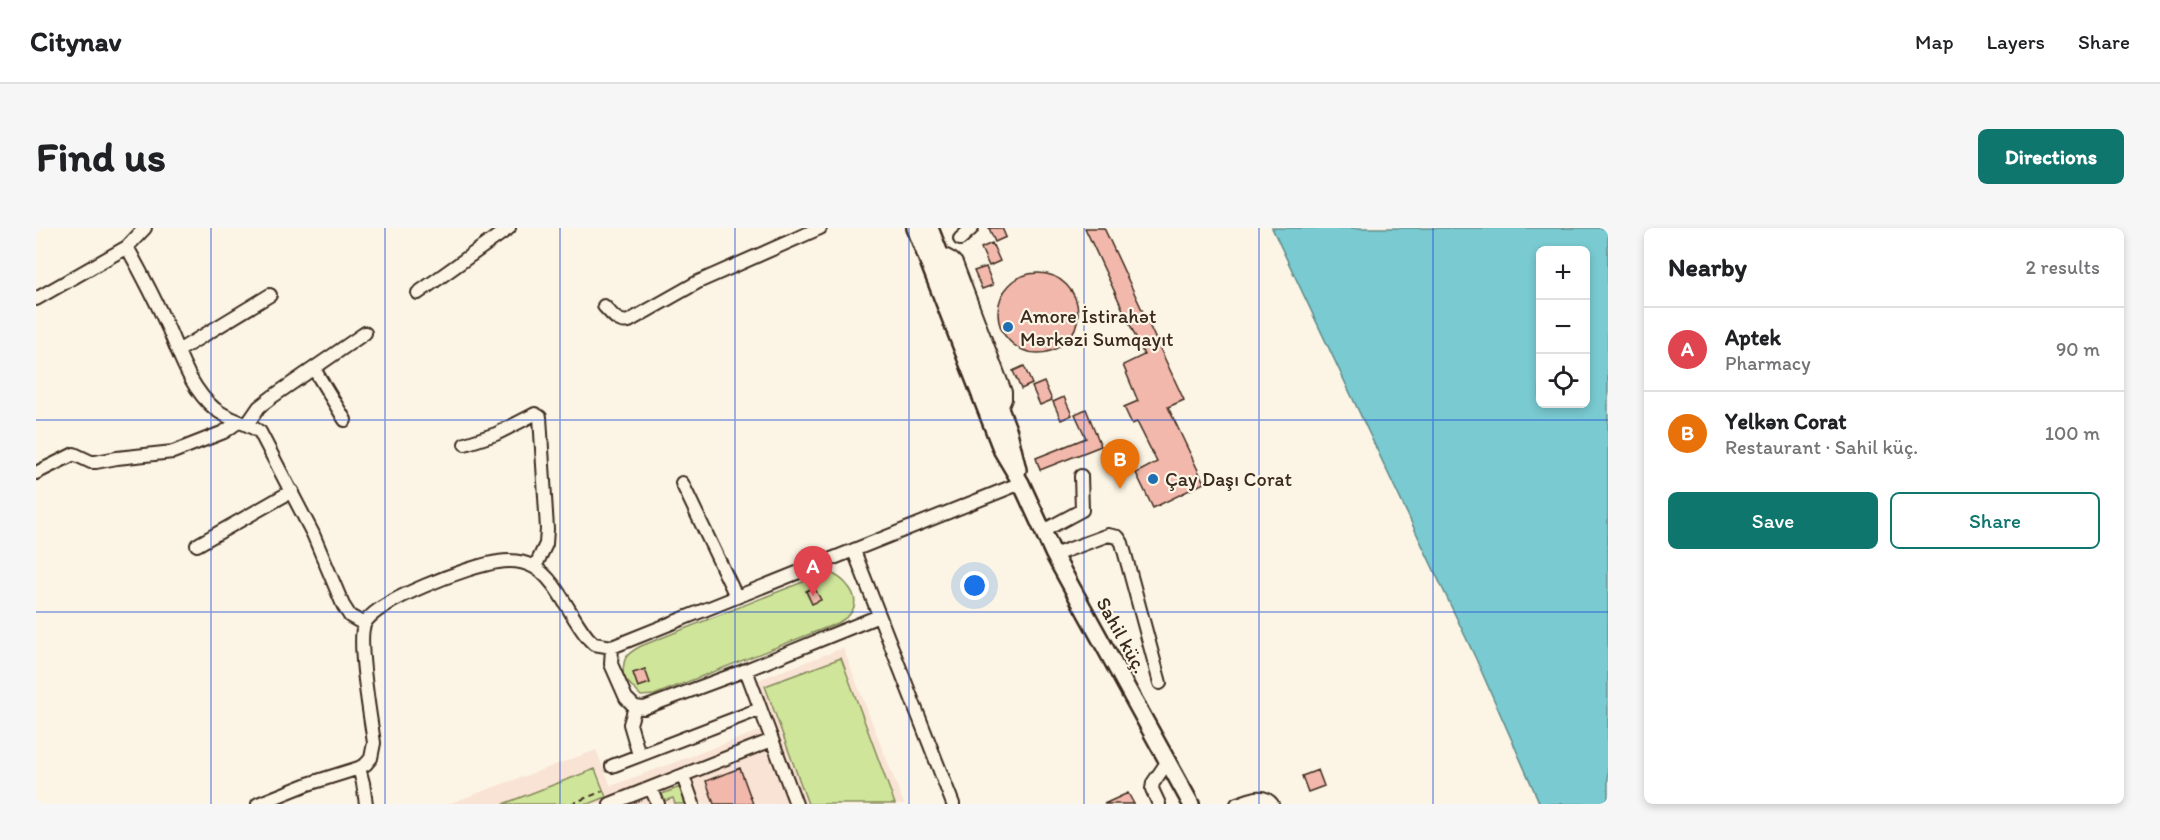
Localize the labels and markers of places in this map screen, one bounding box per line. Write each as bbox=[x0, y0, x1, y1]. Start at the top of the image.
place label: Amore İstirahət Mərkəzi Sumqayıt bbox=[1020, 304, 1174, 351]
marker: Amore İstirahət Mərkəzi Sumqayıt bbox=[1001, 320, 1015, 334]
pin: B bbox=[1100, 440, 1140, 489]
place label: Çay Daşı Corat bbox=[1165, 467, 1292, 491]
marker: Çay Daşı Corat bbox=[1146, 472, 1160, 486]
pin: A bbox=[794, 546, 832, 596]

